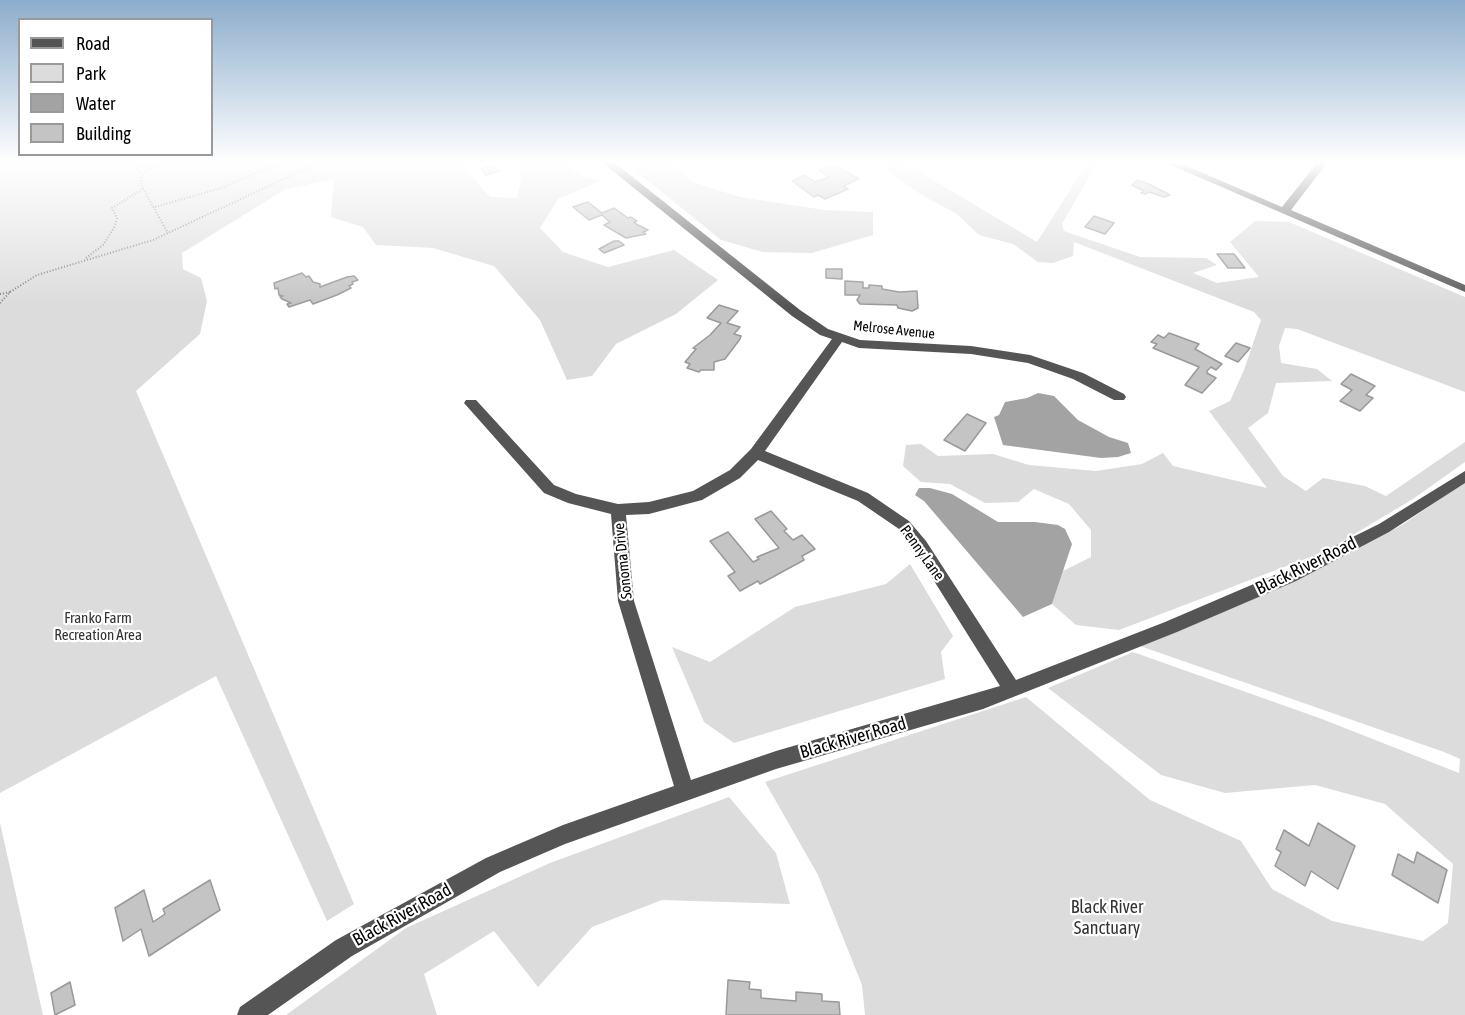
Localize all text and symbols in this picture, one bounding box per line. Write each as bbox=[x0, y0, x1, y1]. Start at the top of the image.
legend bbox=[18, 18, 213, 156]
text: Road bbox=[76, 33, 110, 54]
text: Park bbox=[76, 63, 106, 84]
text: Water bbox=[76, 93, 115, 114]
text: Building bbox=[76, 123, 131, 144]
street label: Melrose Avenue bbox=[852, 317, 936, 343]
street label: Sonoma Drive bbox=[610, 522, 636, 600]
street label: Penny Lane bbox=[896, 522, 948, 584]
street label: Black River Road bbox=[1252, 532, 1360, 600]
park label: Franko Farm Recreation Area bbox=[54, 609, 142, 644]
street label: Black River Road bbox=[797, 713, 909, 763]
street label: Black River Road bbox=[349, 879, 455, 951]
park label: Black River Sanctuary bbox=[1071, 896, 1143, 938]

